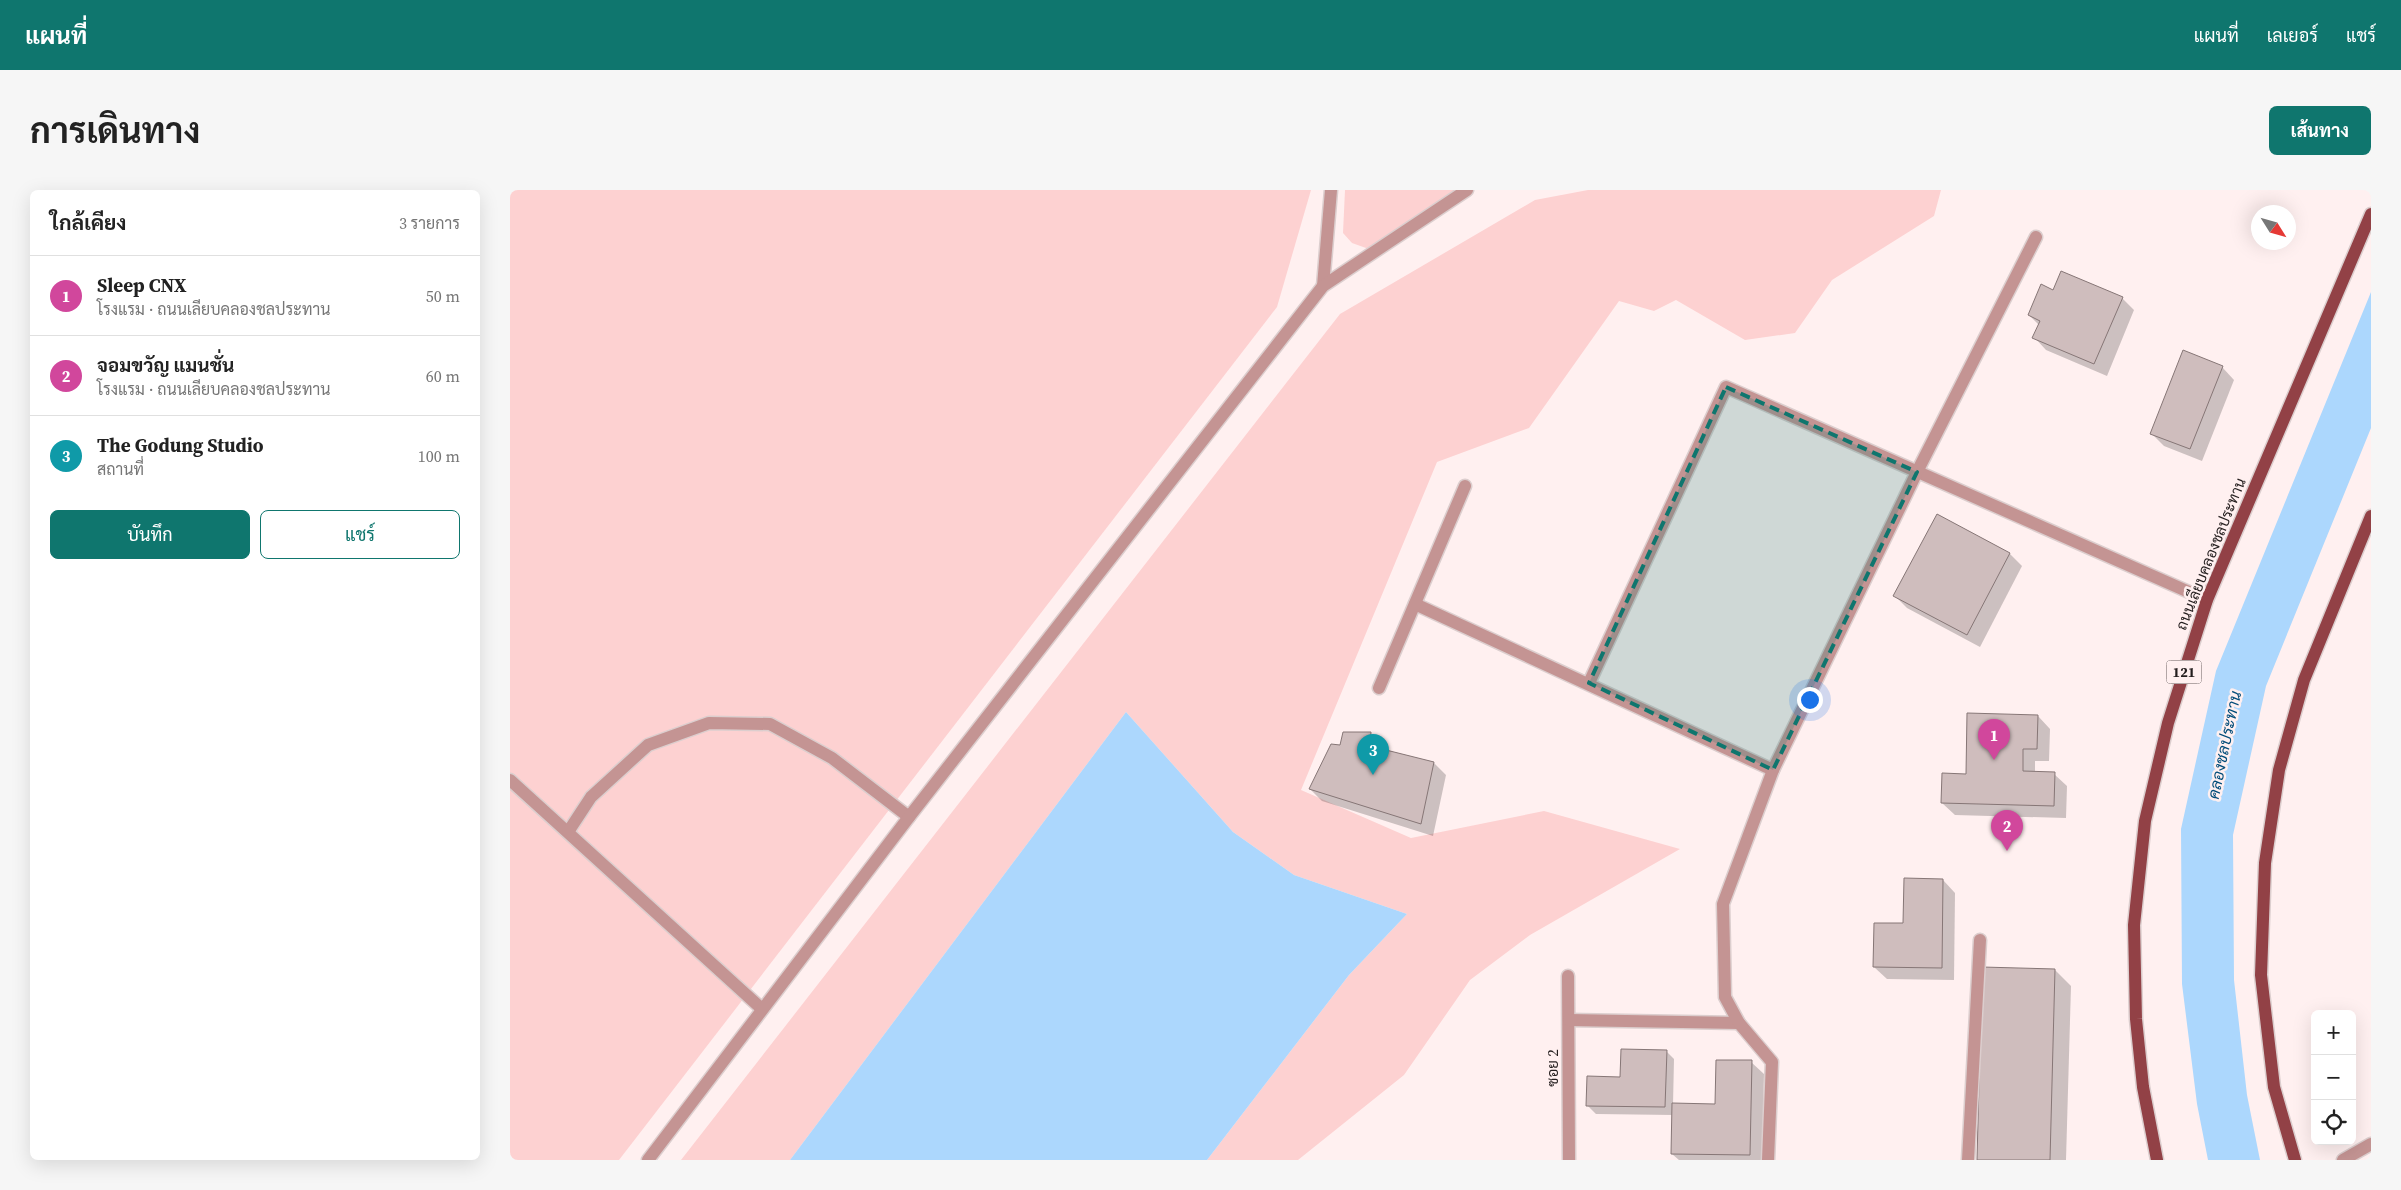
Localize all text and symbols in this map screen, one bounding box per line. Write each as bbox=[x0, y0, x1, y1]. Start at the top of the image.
text: แผนที่ bbox=[25, 19, 87, 52]
text: แผนที่ bbox=[2194, 23, 2239, 48]
text: เลเยอร์ bbox=[2267, 23, 2318, 48]
text: แชร์ bbox=[2346, 23, 2376, 48]
button: เส้นทาง bbox=[2269, 106, 2371, 155]
text: การเดินทาง bbox=[30, 107, 200, 155]
north arrow bbox=[2251, 205, 2296, 250]
text: ใกล้เคียง bbox=[50, 208, 126, 237]
text: 3 รายการ bbox=[399, 212, 460, 234]
text: Sleep CNX bbox=[97, 272, 186, 298]
text: 1 bbox=[62, 285, 70, 307]
text: 50 m bbox=[426, 285, 460, 307]
text: โรงแรม · ถนนเลียบคลองชลประทาน bbox=[97, 298, 330, 320]
text: จอมขวัญ แมนชั่น bbox=[97, 352, 234, 378]
text: 2 bbox=[62, 365, 70, 387]
text: 60 m bbox=[426, 365, 460, 387]
text: โรงแรม · ถนนเลียบคลองชลประทาน bbox=[97, 378, 330, 400]
text: The Godung Studio bbox=[97, 432, 264, 458]
text: 3 bbox=[62, 445, 70, 467]
text: 100 m bbox=[418, 445, 460, 467]
text: สถานที่ bbox=[97, 458, 144, 480]
street label: ถนนเลียบคลองชลประทาน bbox=[2170, 475, 2251, 633]
button: บันทึก bbox=[50, 510, 250, 559]
button: แชร์ bbox=[260, 510, 460, 559]
road number: 121 bbox=[2166, 661, 2202, 684]
your location bbox=[1797, 687, 1823, 713]
water label: คลองชลประทาน bbox=[2202, 689, 2246, 801]
pin: 1 bbox=[1978, 719, 2010, 760]
pin: 3 bbox=[1357, 734, 1389, 775]
pin: 2 bbox=[1991, 810, 2023, 851]
map controls bbox=[2311, 1010, 2356, 1145]
button: + bbox=[2311, 1010, 2356, 1055]
street label: ซอย 2 bbox=[1542, 1049, 1563, 1087]
button: − bbox=[2311, 1055, 2356, 1100]
button: locate bbox=[2311, 1100, 2356, 1145]

